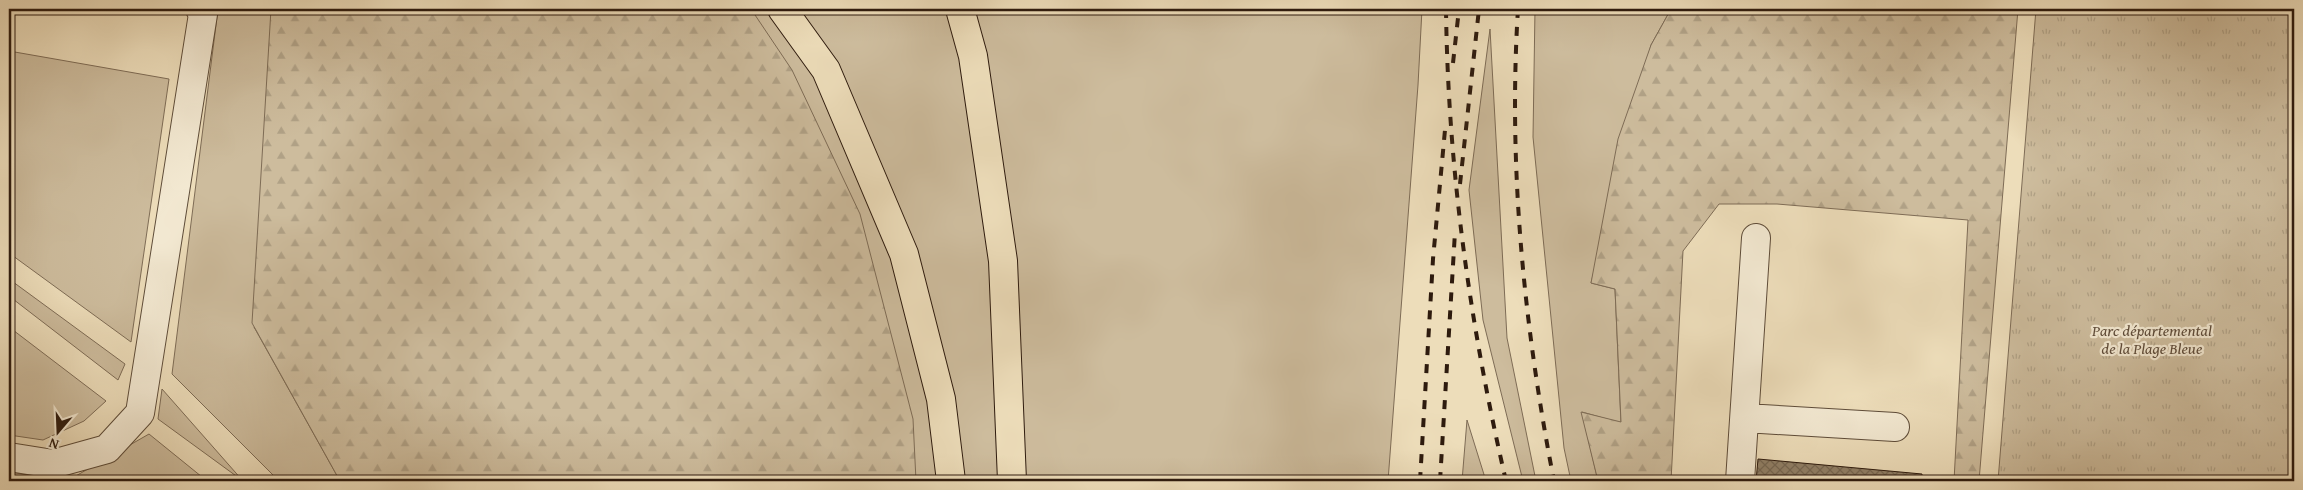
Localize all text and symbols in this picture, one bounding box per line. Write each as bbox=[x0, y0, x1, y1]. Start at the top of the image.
park label: Parc départemental de la Plage Bleue bbox=[2091, 318, 2212, 360]
north arrow bbox=[32, 408, 82, 458]
text: N bbox=[45, 433, 61, 455]

